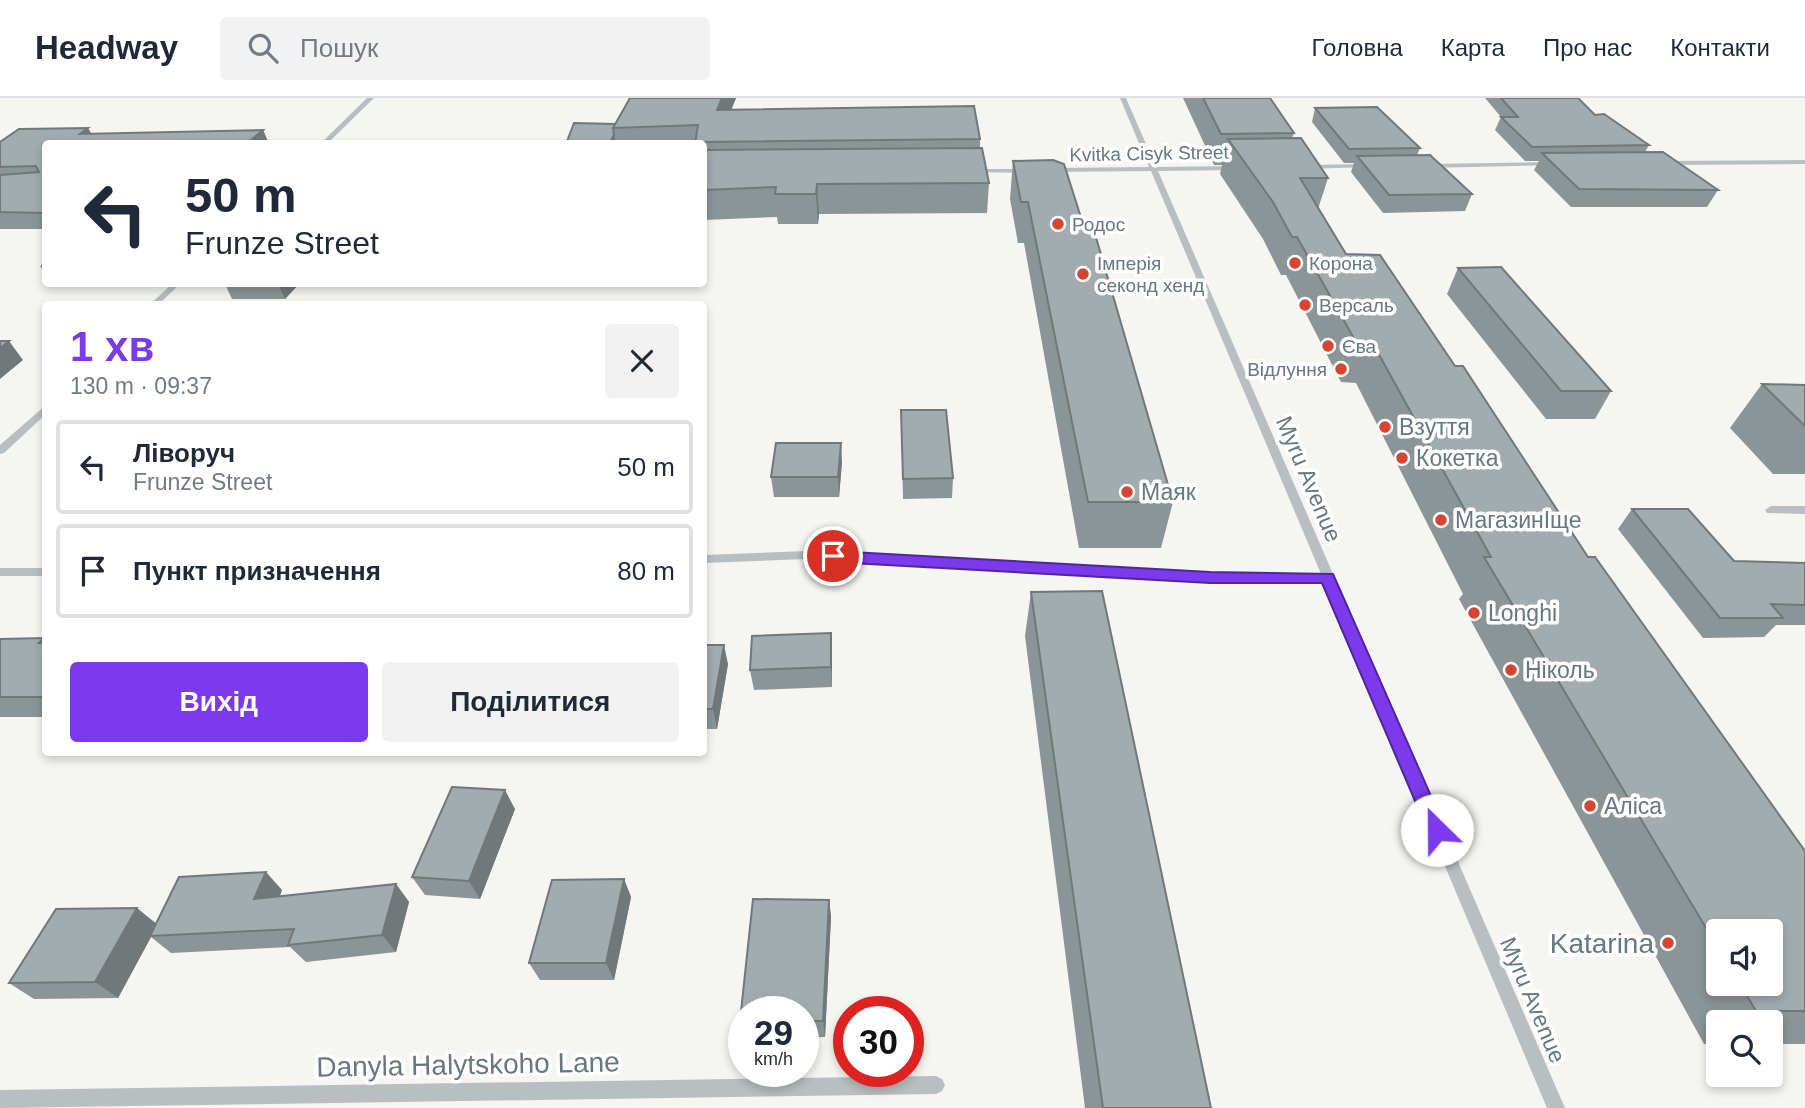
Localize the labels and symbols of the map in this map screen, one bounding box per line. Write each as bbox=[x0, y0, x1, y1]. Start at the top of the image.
street label: Kvitka Cisyk Street bbox=[1069, 142, 1230, 165]
place label: Родос bbox=[1072, 214, 1125, 235]
marker: Родос bbox=[1050, 216, 1066, 232]
place label: Імперія секонд хенд bbox=[1097, 253, 1204, 296]
place label: Корона bbox=[1309, 253, 1373, 274]
marker: Корона bbox=[1287, 255, 1303, 271]
marker: Імперія секонд хенд bbox=[1075, 266, 1091, 282]
place label: Версаль bbox=[1319, 295, 1394, 316]
marker: Версаль bbox=[1297, 297, 1313, 313]
place label: Єва bbox=[1342, 336, 1377, 357]
marker: Єва bbox=[1320, 338, 1336, 354]
place label: Відлуння bbox=[1247, 359, 1327, 380]
marker: Відлуння bbox=[1333, 361, 1349, 377]
street label: Myru Avenue bbox=[1271, 412, 1347, 546]
place label: Взуття bbox=[1399, 414, 1470, 440]
marker: Взуття bbox=[1377, 419, 1393, 435]
place label: Кокетка bbox=[1416, 445, 1499, 471]
marker: Кокетка bbox=[1394, 450, 1410, 466]
place label: Маяк bbox=[1141, 479, 1197, 505]
marker: Маяк bbox=[1119, 484, 1135, 500]
place label: МагазинІще bbox=[1455, 507, 1582, 533]
marker: МагазинІще bbox=[1433, 512, 1449, 528]
pin bbox=[803, 526, 863, 586]
place label: Longhi bbox=[1488, 600, 1557, 626]
marker: Longhi bbox=[1466, 605, 1482, 621]
place label: Ніколь bbox=[1525, 657, 1595, 683]
marker: Ніколь bbox=[1503, 662, 1519, 678]
position arrow bbox=[1400, 793, 1474, 867]
place label: Аліса bbox=[1604, 793, 1662, 819]
marker: Аліса bbox=[1582, 798, 1598, 814]
place label: Katarina bbox=[1550, 928, 1654, 959]
street label: Myru Avenue bbox=[1495, 933, 1571, 1067]
marker: Katarina bbox=[1660, 935, 1676, 951]
speed limit sign: 30 bbox=[833, 996, 924, 1087]
street label: Danyla Halytskoho Lane bbox=[316, 1046, 620, 1083]

